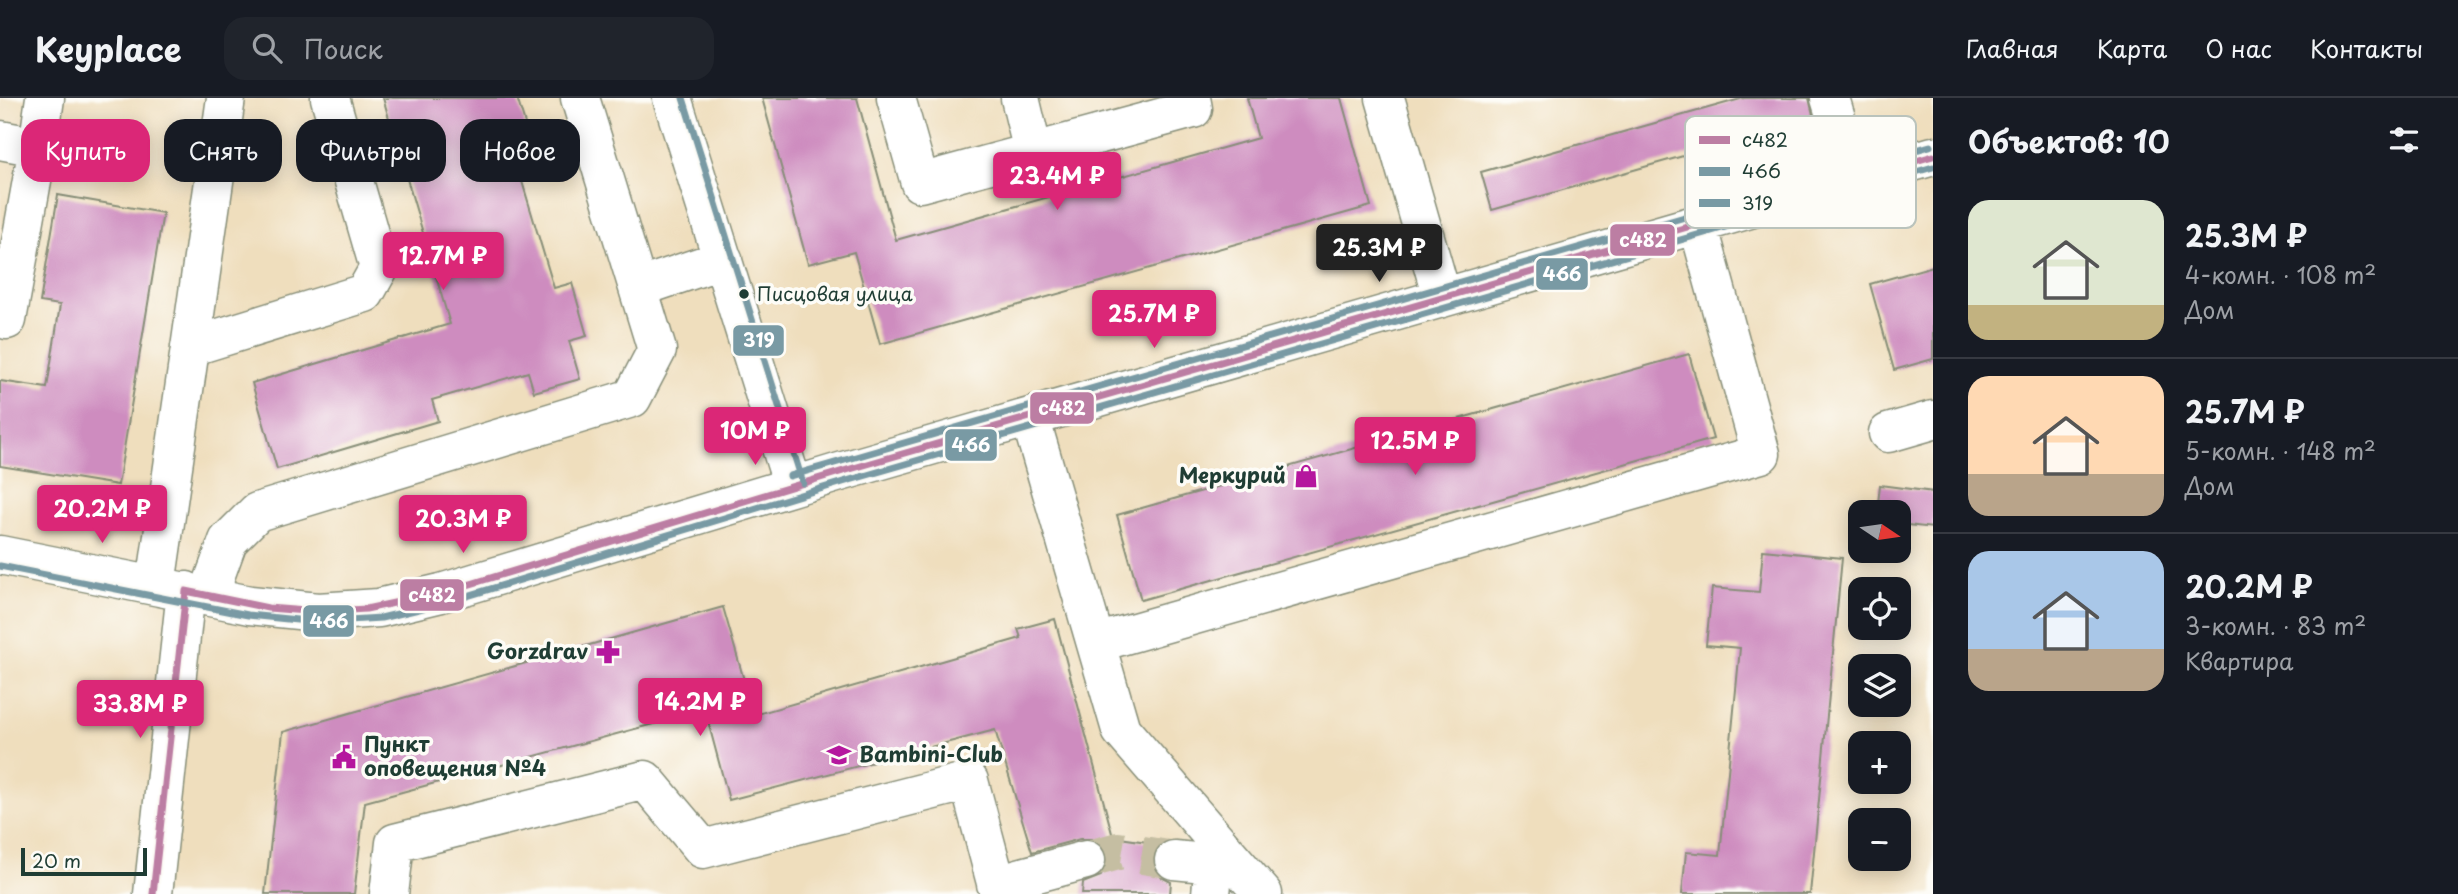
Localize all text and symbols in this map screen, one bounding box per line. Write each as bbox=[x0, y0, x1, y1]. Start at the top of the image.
search box bbox=[224, 17, 714, 80]
text: Keyplace bbox=[35, 23, 182, 73]
icon: search bbox=[248, 29, 286, 67]
text: Поиск bbox=[304, 29, 383, 68]
text: Главная bbox=[1966, 30, 2059, 66]
text: Карта bbox=[2097, 30, 2167, 66]
text: О нас bbox=[2205, 30, 2272, 66]
text: Контакты bbox=[2310, 30, 2423, 66]
legend bbox=[1685, 116, 1916, 228]
text: Объектов: 10 bbox=[1968, 118, 2170, 163]
chip: Купить bbox=[21, 119, 150, 182]
chip: Снять bbox=[164, 119, 282, 182]
chip: Фильтры bbox=[296, 119, 446, 182]
chip: Новое bbox=[460, 119, 580, 182]
icon: filters bbox=[2385, 121, 2423, 159]
text: с482 bbox=[1742, 125, 1788, 153]
pin: 23.4M ₽ bbox=[992, 152, 1122, 212]
text: 466 bbox=[1742, 156, 1781, 184]
text: 23.4M ₽ bbox=[1009, 157, 1105, 192]
text: 319 bbox=[1742, 188, 1773, 216]
text: 25.3M ₽ bbox=[2185, 212, 2307, 257]
line badge: с482 bbox=[1609, 223, 1676, 257]
pin: 25.3M ₽ bbox=[1314, 225, 1444, 284]
text: с482 bbox=[1619, 225, 1667, 253]
icon: home bbox=[2024, 228, 2108, 312]
text: 25.3M ₽ bbox=[1332, 229, 1426, 264]
pin: 12.7M ₽ bbox=[378, 232, 508, 292]
text: 12.7M ₽ bbox=[399, 237, 487, 272]
line badge: 466 bbox=[1535, 257, 1589, 291]
text: 4-комн. · 108 m² bbox=[2185, 257, 2376, 292]
text: 466 bbox=[1543, 259, 1581, 287]
place label: Писцовая улица bbox=[757, 279, 913, 307]
marker: Писцовая улица bbox=[737, 287, 751, 301]
pin: 25.7M ₽ bbox=[1089, 290, 1219, 350]
text: Дом bbox=[2185, 292, 2234, 327]
text: 25.7M ₽ bbox=[1108, 295, 1200, 330]
line badge: 319 bbox=[732, 324, 785, 357]
text: 319 bbox=[743, 325, 775, 353]
text: 25.7M ₽ bbox=[2185, 388, 2305, 433]
line badge: с482 bbox=[1029, 391, 1095, 425]
text: с482 bbox=[1038, 393, 1086, 421]
icon: home bbox=[2024, 404, 2108, 488]
pin: 10M ₽ bbox=[706, 408, 804, 467]
text: 10M ₽ bbox=[720, 412, 790, 447]
pin: 12.5M ₽ bbox=[1350, 418, 1480, 477]
text: 12.5M ₽ bbox=[1371, 422, 1459, 457]
line badge: 466 bbox=[944, 428, 998, 462]
text: 466 bbox=[952, 430, 990, 458]
text: 5-комн. · 148 m² bbox=[2185, 433, 2376, 468]
place label: Меркурий bbox=[1179, 458, 1286, 490]
shop icon: Меркурий bbox=[1292, 462, 1320, 490]
text: Дом bbox=[2185, 468, 2234, 503]
pin: 20.2M ₽ bbox=[37, 486, 167, 545]
text: 20.2M ₽ bbox=[53, 490, 151, 525]
pin: 20.3M ₽ bbox=[398, 496, 528, 555]
text: 20.3M ₽ bbox=[415, 500, 511, 535]
north arrow bbox=[1848, 500, 1911, 564]
map controls bbox=[1848, 500, 1911, 871]
text: 20.2M ₽ bbox=[2185, 563, 2313, 608]
button: locate bbox=[1848, 577, 1911, 640]
line badge: с482 bbox=[399, 578, 465, 612]
icon: home bbox=[2024, 579, 2108, 663]
text: с482 bbox=[408, 580, 456, 608]
line badge: 466 bbox=[302, 604, 355, 638]
text: 466 bbox=[310, 606, 348, 634]
text: 3-комн. · 83 m² bbox=[2185, 608, 2366, 643]
place label: Gorzdrav bbox=[487, 634, 588, 666]
pharmacy icon: Gorzdrav bbox=[594, 638, 622, 666]
text: Квартира bbox=[2185, 643, 2293, 678]
button: layers bbox=[1848, 654, 1911, 717]
pin: 14.2M ₽ bbox=[635, 678, 765, 738]
pin: 33.8M ₽ bbox=[75, 680, 205, 740]
text: 14.2M ₽ bbox=[654, 683, 746, 718]
text: 33.8M ₽ bbox=[93, 685, 187, 720]
place label: Пункт оповещения №4 bbox=[364, 727, 546, 783]
button: + bbox=[1848, 731, 1911, 794]
place label: Bambini-Club bbox=[859, 737, 1003, 769]
school or university icon: Bambini-Club bbox=[825, 741, 853, 769]
public building icon: Пункт оповещения №4 bbox=[330, 743, 358, 771]
button: − bbox=[1848, 808, 1911, 871]
scale bar bbox=[21, 845, 147, 877]
text: 20 m bbox=[32, 846, 81, 874]

